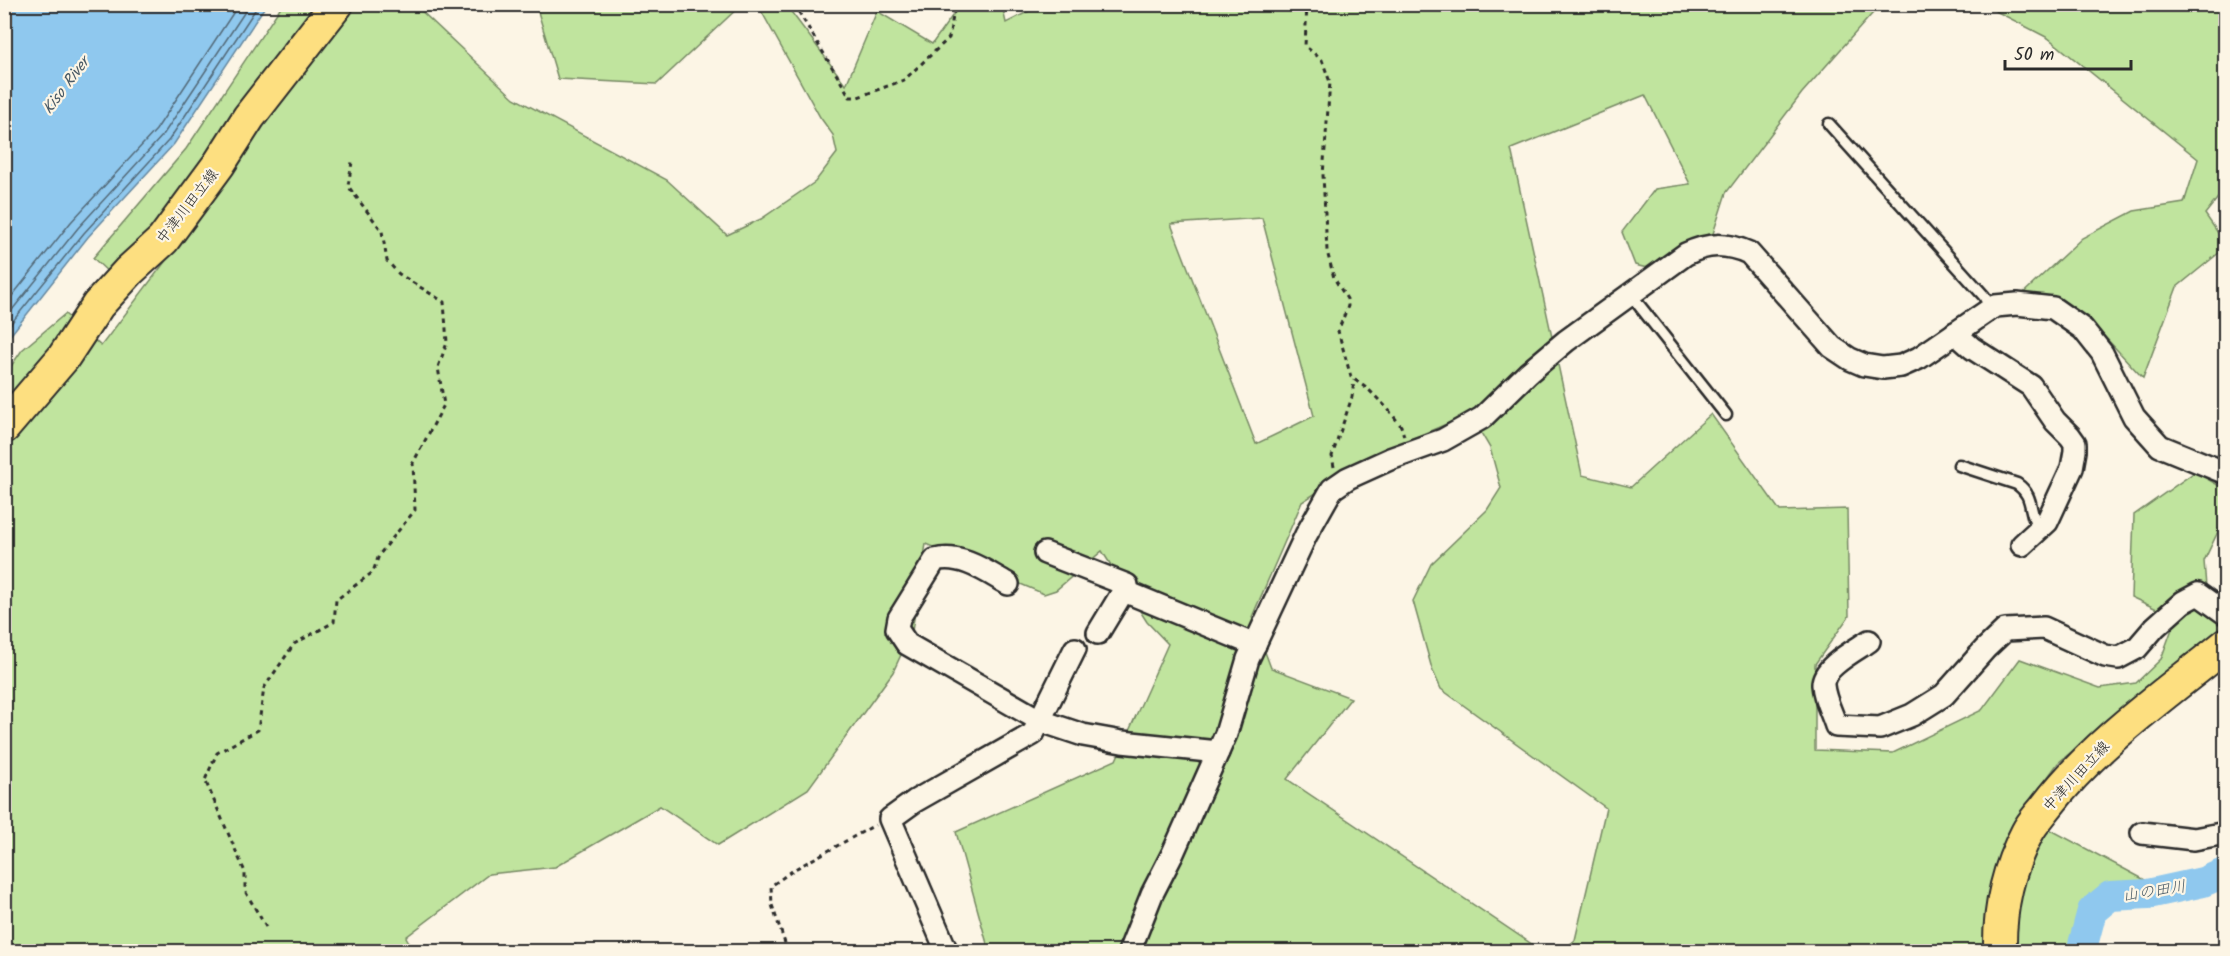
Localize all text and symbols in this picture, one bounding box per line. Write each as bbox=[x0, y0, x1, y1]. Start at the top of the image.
scale bar bbox=[2005, 33, 2131, 71]
text: 50 m bbox=[2014, 41, 2054, 70]
water label: Kiso River bbox=[36, 49, 98, 120]
street label: 中津川田立線 bbox=[151, 164, 225, 249]
street label: 中津川田立線 bbox=[2037, 736, 2116, 818]
water label: 山の田川 bbox=[2121, 874, 2188, 909]

